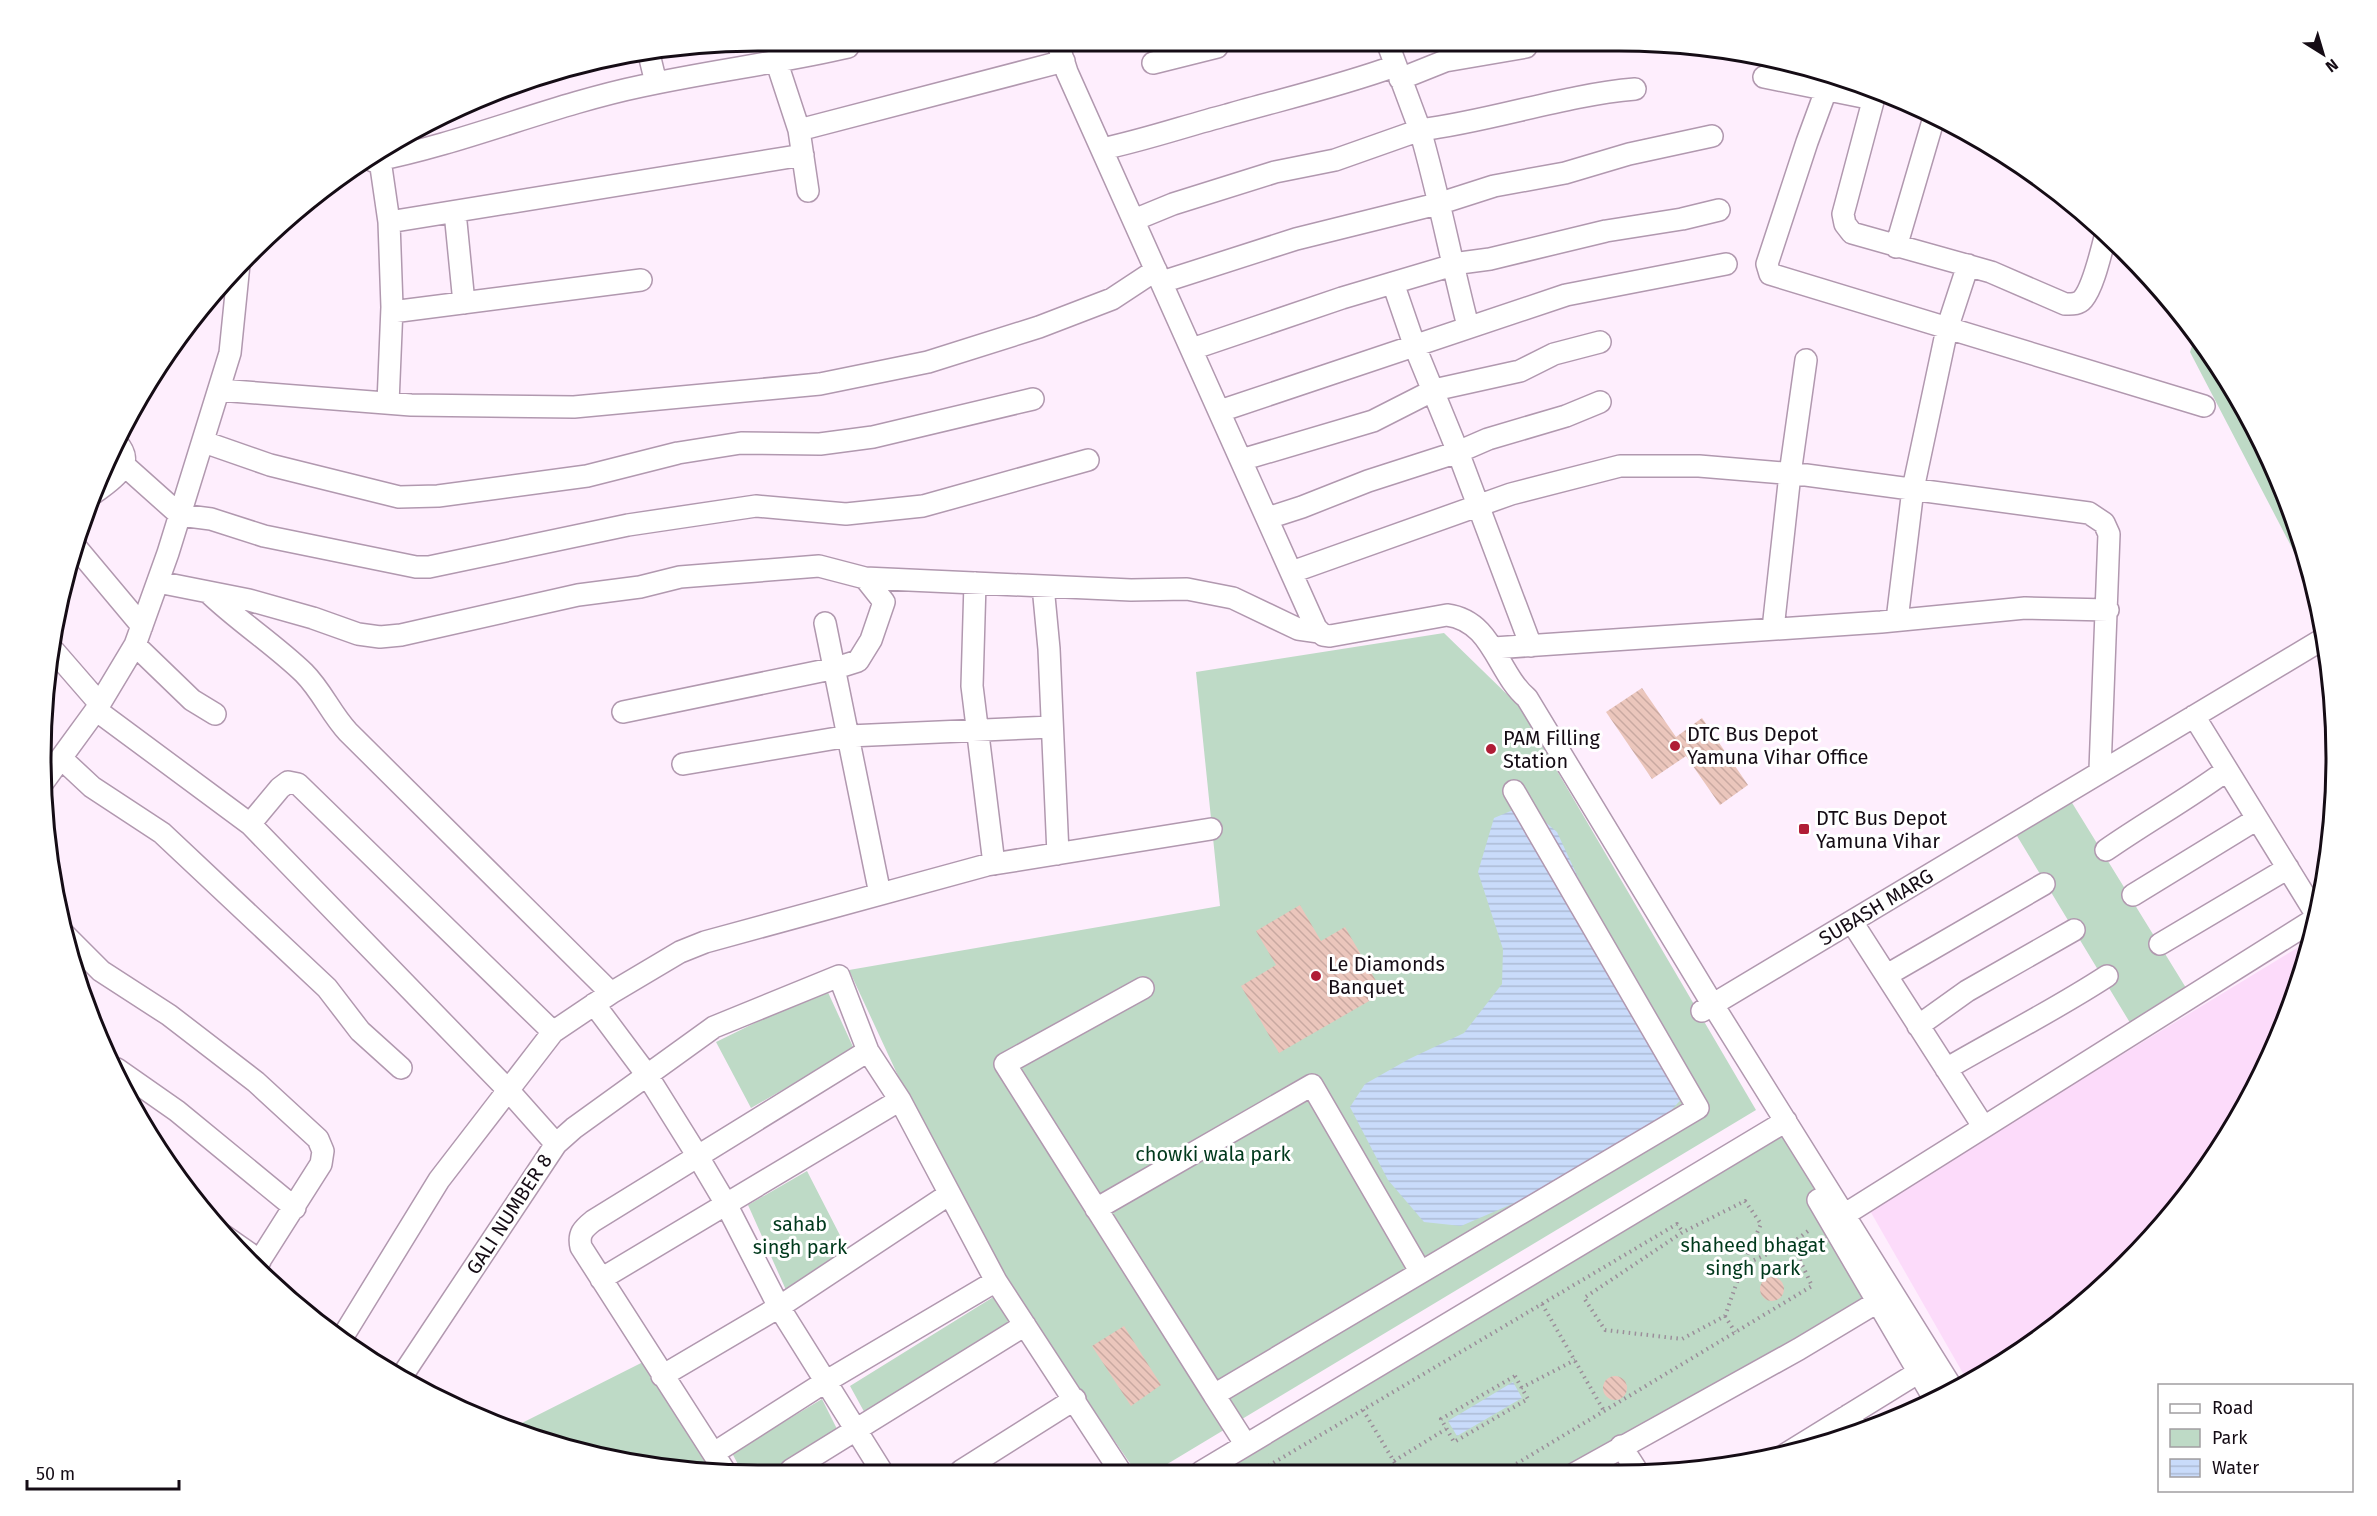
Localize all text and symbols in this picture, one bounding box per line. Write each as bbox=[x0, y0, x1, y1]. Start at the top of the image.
north arrow bbox=[2293, 24, 2353, 84]
text: N bbox=[2322, 55, 2342, 76]
place label: DTC Bus Depot Yamuna Vihar Office bbox=[1687, 722, 1868, 769]
place label: PAM Filling Station bbox=[1503, 726, 1601, 773]
marker: DTC Bus Depot Yamuna Vihar Office bbox=[1668, 739, 1682, 753]
marker: PAM Filling Station bbox=[1484, 742, 1498, 756]
place label: DTC Bus Depot Yamuna Vihar bbox=[1816, 806, 1948, 853]
marker: DTC Bus Depot Yamuna Vihar bbox=[1797, 822, 1811, 836]
street label: SUBASH MARG bbox=[1815, 863, 1937, 951]
place label: Le Diamonds Banquet bbox=[1328, 952, 1445, 999]
marker: Le Diamonds Banquet bbox=[1309, 969, 1323, 983]
park label: chowki wala park bbox=[1135, 1142, 1292, 1166]
street label: GALI NUMBER 8 bbox=[461, 1149, 557, 1279]
park label: sahab singh park bbox=[753, 1212, 848, 1259]
park label: shaheed bhagat singh park bbox=[1680, 1233, 1826, 1280]
legend bbox=[2158, 1384, 2353, 1492]
text: Road bbox=[2212, 1397, 2254, 1419]
text: Park bbox=[2212, 1427, 2248, 1449]
scale bar bbox=[27, 1453, 178, 1491]
text: Water bbox=[2212, 1457, 2259, 1479]
text: 50 m bbox=[36, 1463, 75, 1485]

